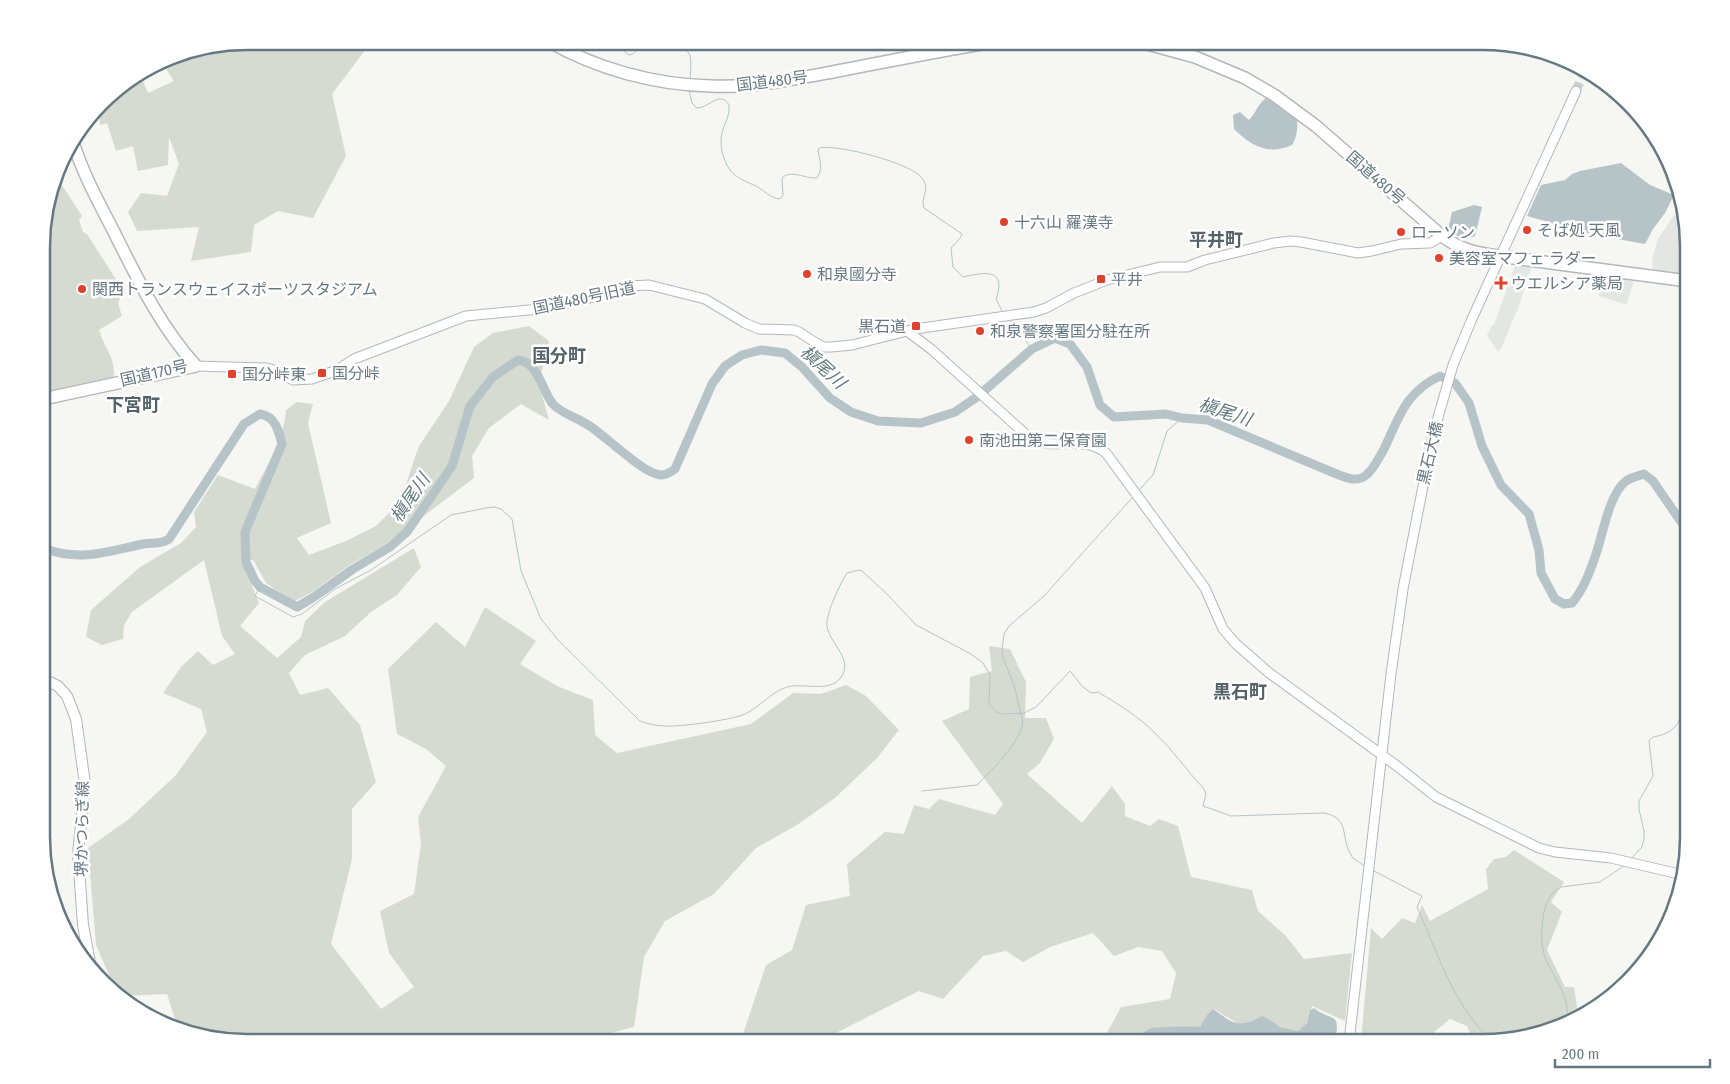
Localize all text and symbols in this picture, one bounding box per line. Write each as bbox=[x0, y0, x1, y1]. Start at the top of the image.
street label: 国道480号 bbox=[735, 67, 809, 95]
street label: 国道480号 bbox=[1343, 147, 1409, 209]
place label: 十六山 羅漢寺 bbox=[1014, 213, 1114, 232]
marker: 十六山 羅漢寺 bbox=[998, 216, 1010, 228]
place label: そば処 天風 bbox=[1537, 221, 1621, 240]
place label: ローソン bbox=[1411, 223, 1475, 242]
marker: そば処 天風 bbox=[1521, 224, 1533, 236]
marker: ローソン bbox=[1395, 226, 1407, 238]
district label: 平井町 bbox=[1189, 229, 1243, 251]
place label: 美容室マフェ ラダー bbox=[1449, 249, 1597, 268]
marker: 美容室マフェ ラダー bbox=[1433, 252, 1445, 264]
place label: 和泉國分寺 bbox=[817, 265, 897, 284]
marker: 和泉國分寺 bbox=[801, 268, 813, 280]
place label: 平井 bbox=[1111, 270, 1143, 289]
marker: 平井 bbox=[1095, 273, 1107, 285]
place label: ウエルシア薬局 bbox=[1511, 274, 1623, 293]
marker: ウエルシア薬局 bbox=[1495, 277, 1507, 289]
street label: 国道480号旧道 bbox=[531, 278, 637, 318]
place label: 関西トランスウェイスポーツスタジアム bbox=[92, 280, 378, 299]
marker: 関西トランスウェイスポーツスタジアム bbox=[76, 283, 88, 295]
place label: 黒石道 bbox=[858, 317, 906, 336]
marker: 黒石道 bbox=[910, 320, 922, 332]
place label: 和泉警察署国分駐在所 bbox=[990, 322, 1150, 341]
marker: 和泉警察署国分駐在所 bbox=[974, 325, 986, 337]
water label: 槇尾川 bbox=[796, 341, 852, 395]
district label: 国分町 bbox=[532, 345, 586, 367]
street label: 国道170号 bbox=[118, 356, 190, 390]
place label: 国分峠 bbox=[332, 364, 380, 383]
place label: 国分峠東 bbox=[242, 365, 306, 384]
marker: 国分峠 bbox=[316, 367, 328, 379]
marker: 国分峠東 bbox=[226, 368, 238, 380]
water label: 槇尾川 bbox=[1196, 393, 1256, 431]
district label: 下宮町 bbox=[106, 394, 160, 416]
street label: 黒石大橋 bbox=[1414, 420, 1446, 486]
place label: 南池田第二保育園 bbox=[979, 431, 1107, 450]
marker: 南池田第二保育園 bbox=[963, 434, 975, 446]
water label: 槇尾川 bbox=[386, 468, 436, 526]
district label: 黒石町 bbox=[1213, 681, 1267, 703]
street label: 堺かつらぎ線 bbox=[72, 781, 92, 877]
scale bar bbox=[1555, 1036, 1710, 1068]
text: 200 m bbox=[1562, 1045, 1599, 1063]

